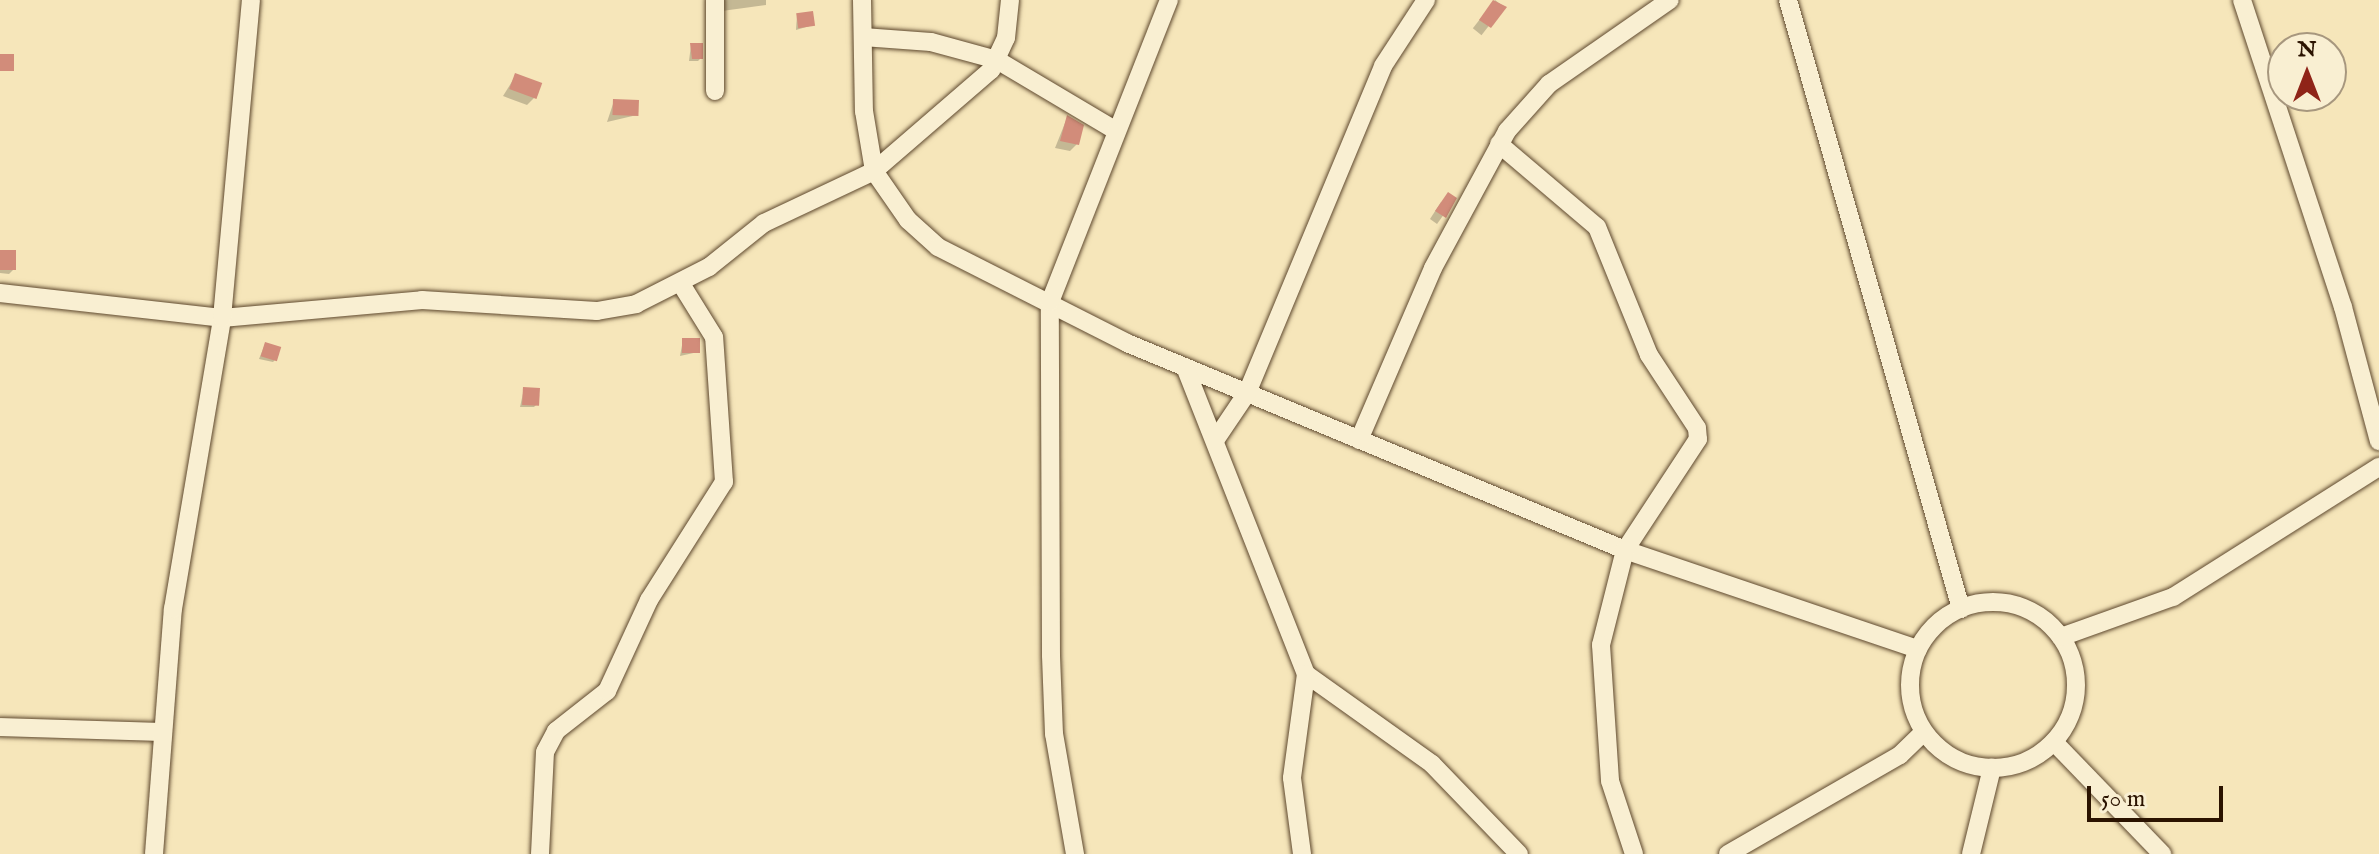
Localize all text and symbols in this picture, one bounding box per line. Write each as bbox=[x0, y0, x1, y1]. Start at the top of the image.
north arrow bbox=[2267, 32, 2347, 112]
text: N bbox=[2297, 36, 2317, 64]
scale bar bbox=[2091, 770, 2227, 820]
text: 50 m bbox=[2101, 784, 2145, 815]

